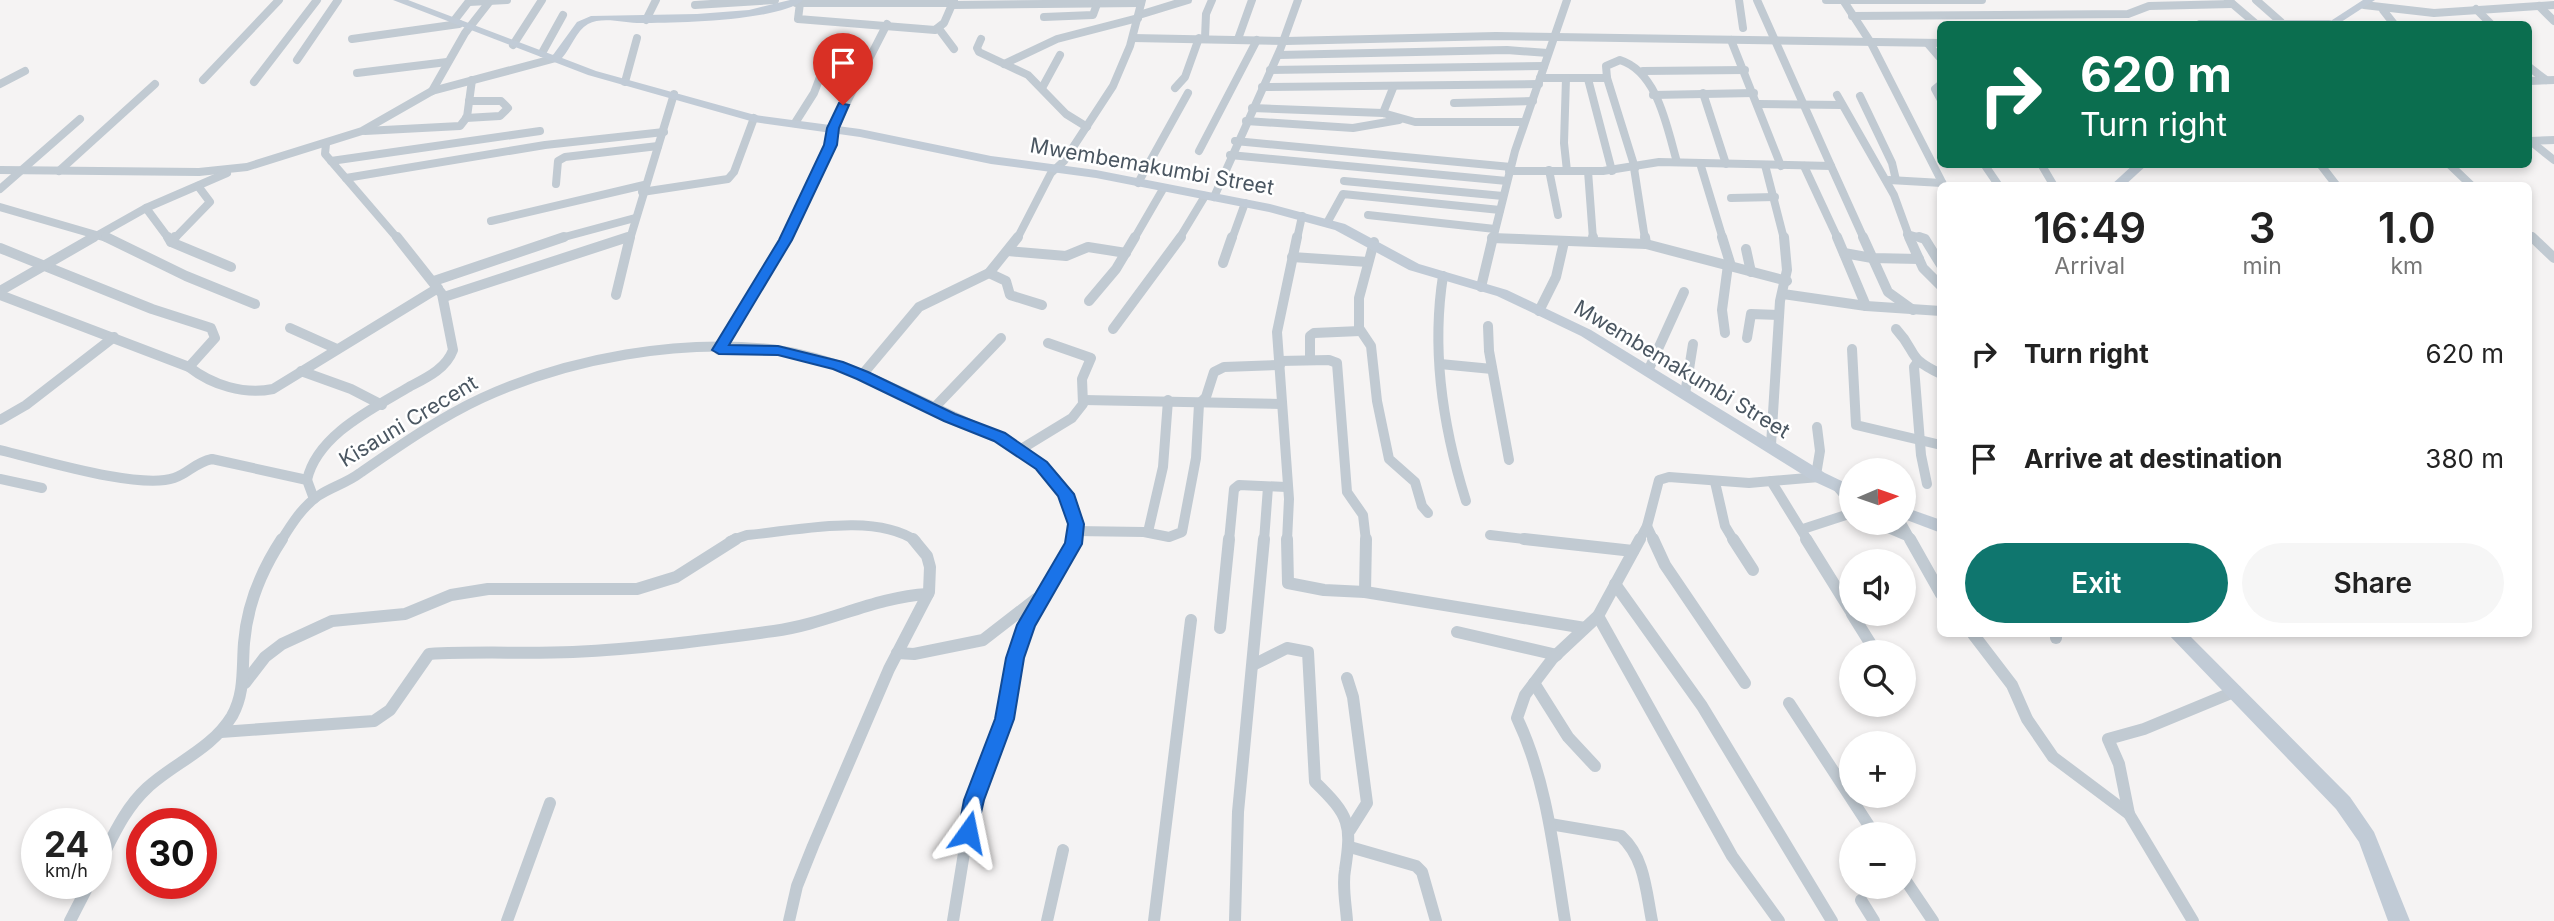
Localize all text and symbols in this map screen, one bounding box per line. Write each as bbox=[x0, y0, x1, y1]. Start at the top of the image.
pin bbox=[813, 33, 873, 105]
icon: arrive bbox=[824, 44, 862, 82]
text: 620 m bbox=[2080, 45, 2232, 104]
icon: right bbox=[1965, 49, 2056, 140]
text: Turn right bbox=[2080, 105, 2227, 144]
street label: Mwembemakumbi Street bbox=[1028, 132, 1276, 200]
text: 16:49 bbox=[2033, 202, 2146, 253]
text: 3 bbox=[2249, 202, 2275, 253]
text: 1.0 bbox=[2378, 202, 2436, 253]
text: Arrival bbox=[2054, 252, 2125, 280]
text: min bbox=[2242, 252, 2282, 280]
text: km bbox=[2390, 252, 2423, 280]
street label: Mwembemakumbi Street bbox=[1570, 295, 1794, 443]
icon: right bbox=[1965, 335, 2003, 373]
text: Turn right bbox=[2024, 338, 2149, 369]
text: 620 m bbox=[2426, 338, 2504, 369]
street label: Kisauni Crecent bbox=[334, 370, 482, 472]
icon: arrive bbox=[1965, 440, 2003, 478]
text: Arrive at destination bbox=[2024, 443, 2283, 474]
text: 380 m bbox=[2425, 443, 2504, 474]
north arrow bbox=[1839, 458, 1916, 536]
map controls bbox=[1839, 458, 1916, 899]
button: Exit bbox=[1965, 543, 2228, 623]
button: Share bbox=[2242, 543, 2504, 623]
button: sound bbox=[1839, 549, 1916, 626]
button: search bbox=[1839, 640, 1916, 717]
button: + bbox=[1839, 731, 1916, 808]
position arrow bbox=[931, 795, 1005, 869]
speed limit sign: 30 bbox=[126, 808, 217, 899]
button: − bbox=[1839, 822, 1916, 899]
text: 24 bbox=[44, 823, 89, 865]
text: km/h bbox=[45, 860, 88, 881]

